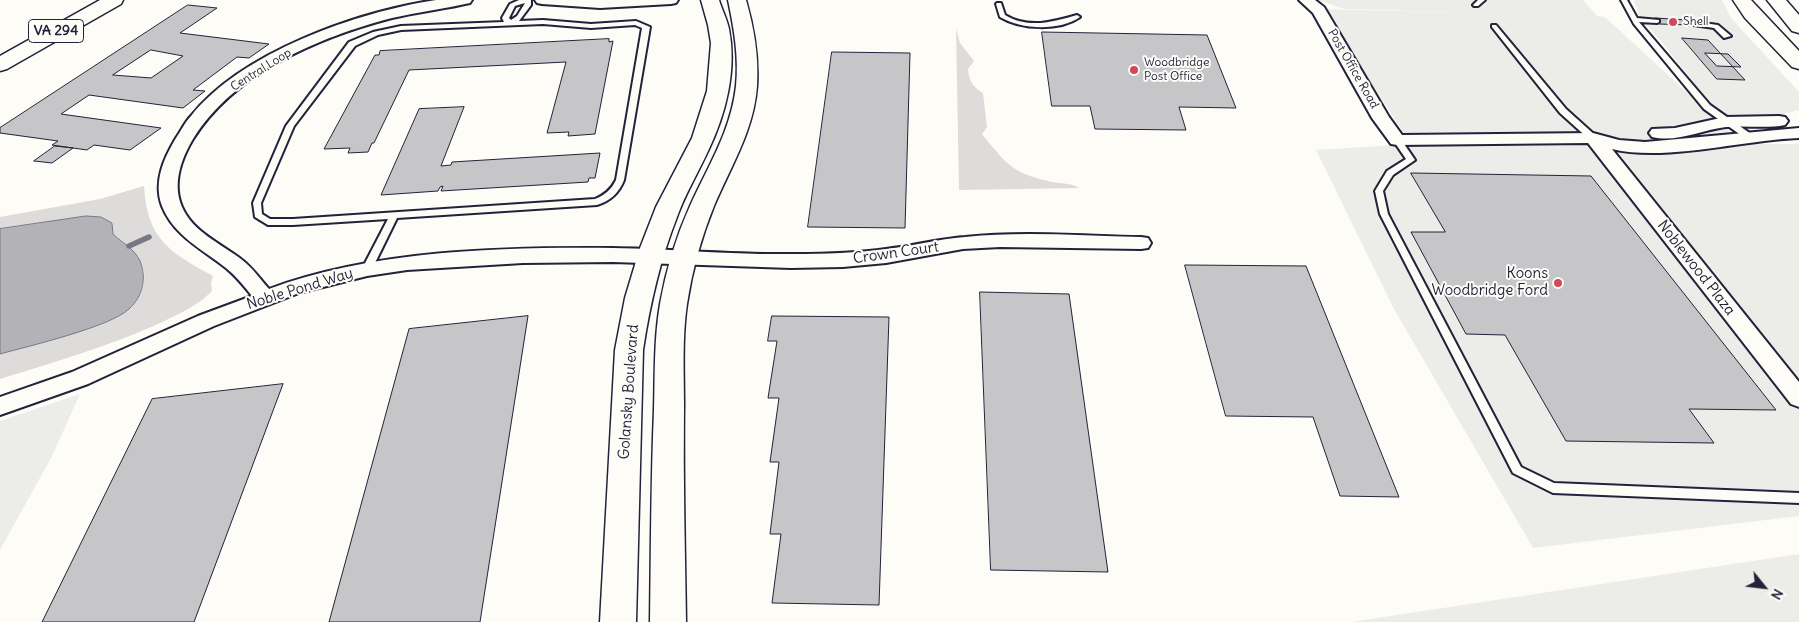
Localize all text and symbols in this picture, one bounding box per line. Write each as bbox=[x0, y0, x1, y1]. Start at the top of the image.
place label: Shell bbox=[1683, 15, 1708, 29]
marker: Shell bbox=[1667, 16, 1679, 28]
road number: VA 294 bbox=[28, 20, 84, 42]
street label: Post Office Road bbox=[1324, 27, 1382, 111]
street label: Central Loop bbox=[228, 46, 294, 94]
place label: Woodbridge Post Office bbox=[1144, 56, 1209, 84]
marker: Woodbridge Post Office bbox=[1128, 64, 1140, 76]
street label: Noblewood Plaza bbox=[1653, 217, 1739, 319]
street label: Crown Court bbox=[852, 238, 940, 268]
street label: Noble Pond Way bbox=[245, 264, 355, 314]
place label: Koons Woodbridge Ford bbox=[1432, 265, 1548, 300]
marker: Koons Woodbridge Ford bbox=[1552, 277, 1564, 289]
street label: Golansky Boulevard bbox=[615, 324, 643, 460]
north arrow bbox=[1739, 562, 1789, 612]
text: N bbox=[1767, 586, 1787, 603]

